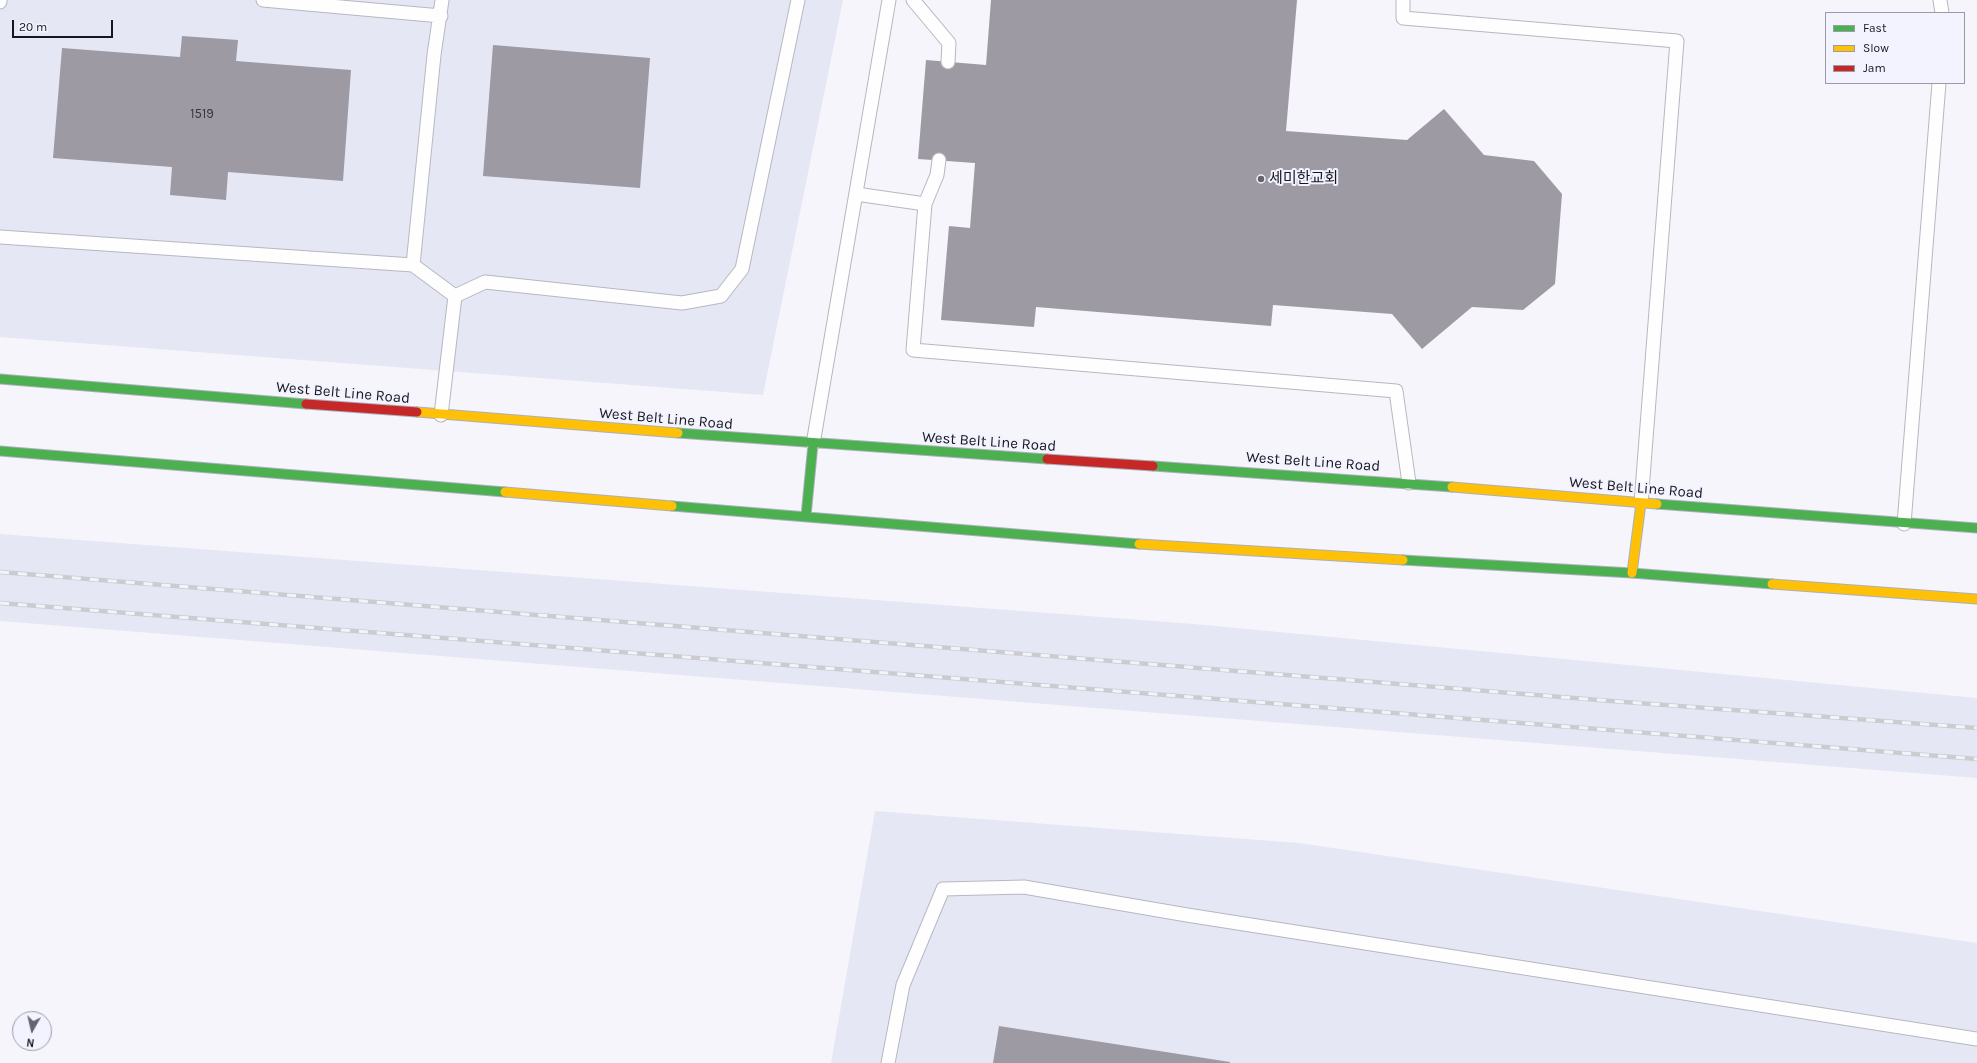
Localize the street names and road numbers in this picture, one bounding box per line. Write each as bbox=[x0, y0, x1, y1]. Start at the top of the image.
street label: West Belt Line Road bbox=[275, 378, 411, 408]
street label: West Belt Line Road bbox=[598, 404, 734, 434]
street label: West Belt Line Road bbox=[921, 428, 1057, 456]
street label: West Belt Line Road bbox=[1245, 448, 1381, 476]
street label: West Belt Line Road bbox=[1568, 473, 1704, 503]

